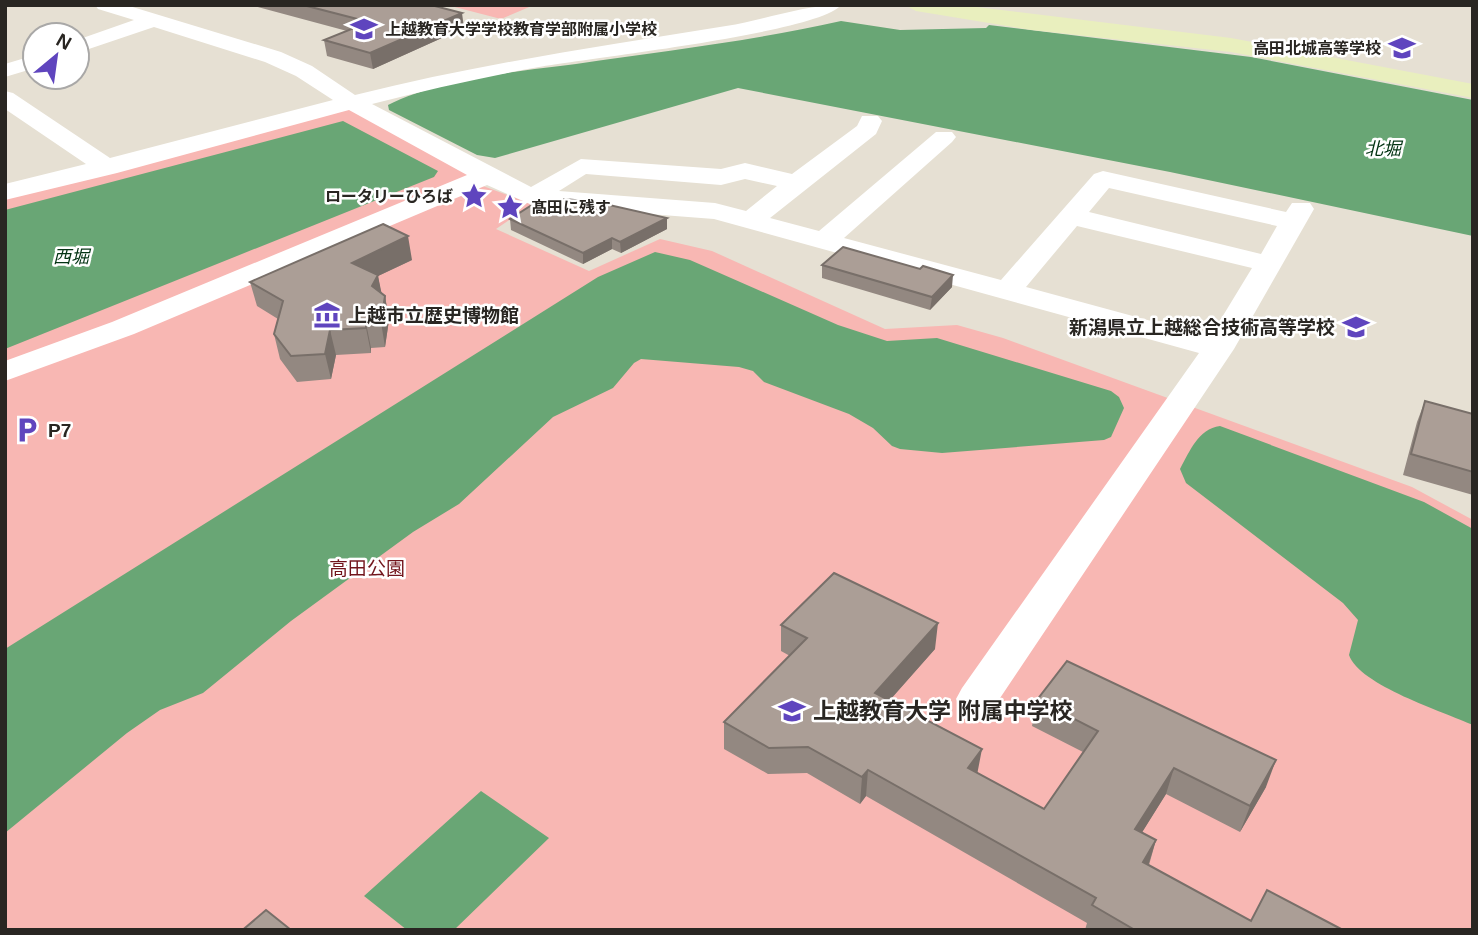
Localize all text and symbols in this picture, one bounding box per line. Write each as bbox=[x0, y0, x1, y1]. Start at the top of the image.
school or university icon: 上越教育大学学校教育学部附属小学校 bbox=[349, 14, 379, 44]
place label: 上越教育大学学校教育学部附属小学校 bbox=[385, 20, 657, 38]
north arrow bbox=[21, 21, 91, 91]
text: N bbox=[53, 29, 75, 54]
school or university icon: 高田北城高等学校 bbox=[1387, 33, 1417, 63]
place label: 高田北城高等学校 bbox=[1253, 39, 1381, 57]
water label: 北堀 bbox=[1365, 139, 1404, 159]
place icon: ロータリーひろば bbox=[459, 181, 489, 211]
place label: ロータリーひろば bbox=[325, 188, 453, 205]
place icon: 髙田に残す bbox=[495, 192, 525, 222]
place label: 髙田に残す bbox=[531, 198, 611, 216]
water label: 西堀 bbox=[53, 247, 92, 267]
museum icon: 上越市立歴史博物館 bbox=[312, 300, 342, 330]
place label: 上越市立歴史博物館 bbox=[348, 305, 519, 326]
school or university icon: 新潟県立上越総合技術高等学校 bbox=[1341, 312, 1371, 342]
place label: 新潟県立上越総合技術高等学校 bbox=[1069, 317, 1335, 338]
parking icon: P7 bbox=[12, 415, 42, 445]
place label: P7 bbox=[48, 420, 71, 441]
park label: 高田公園 bbox=[329, 558, 405, 579]
school or university icon: 上越教育大学 附属中学校 bbox=[777, 696, 807, 726]
place label: 上越教育大学 附属中学校 bbox=[813, 698, 1072, 724]

